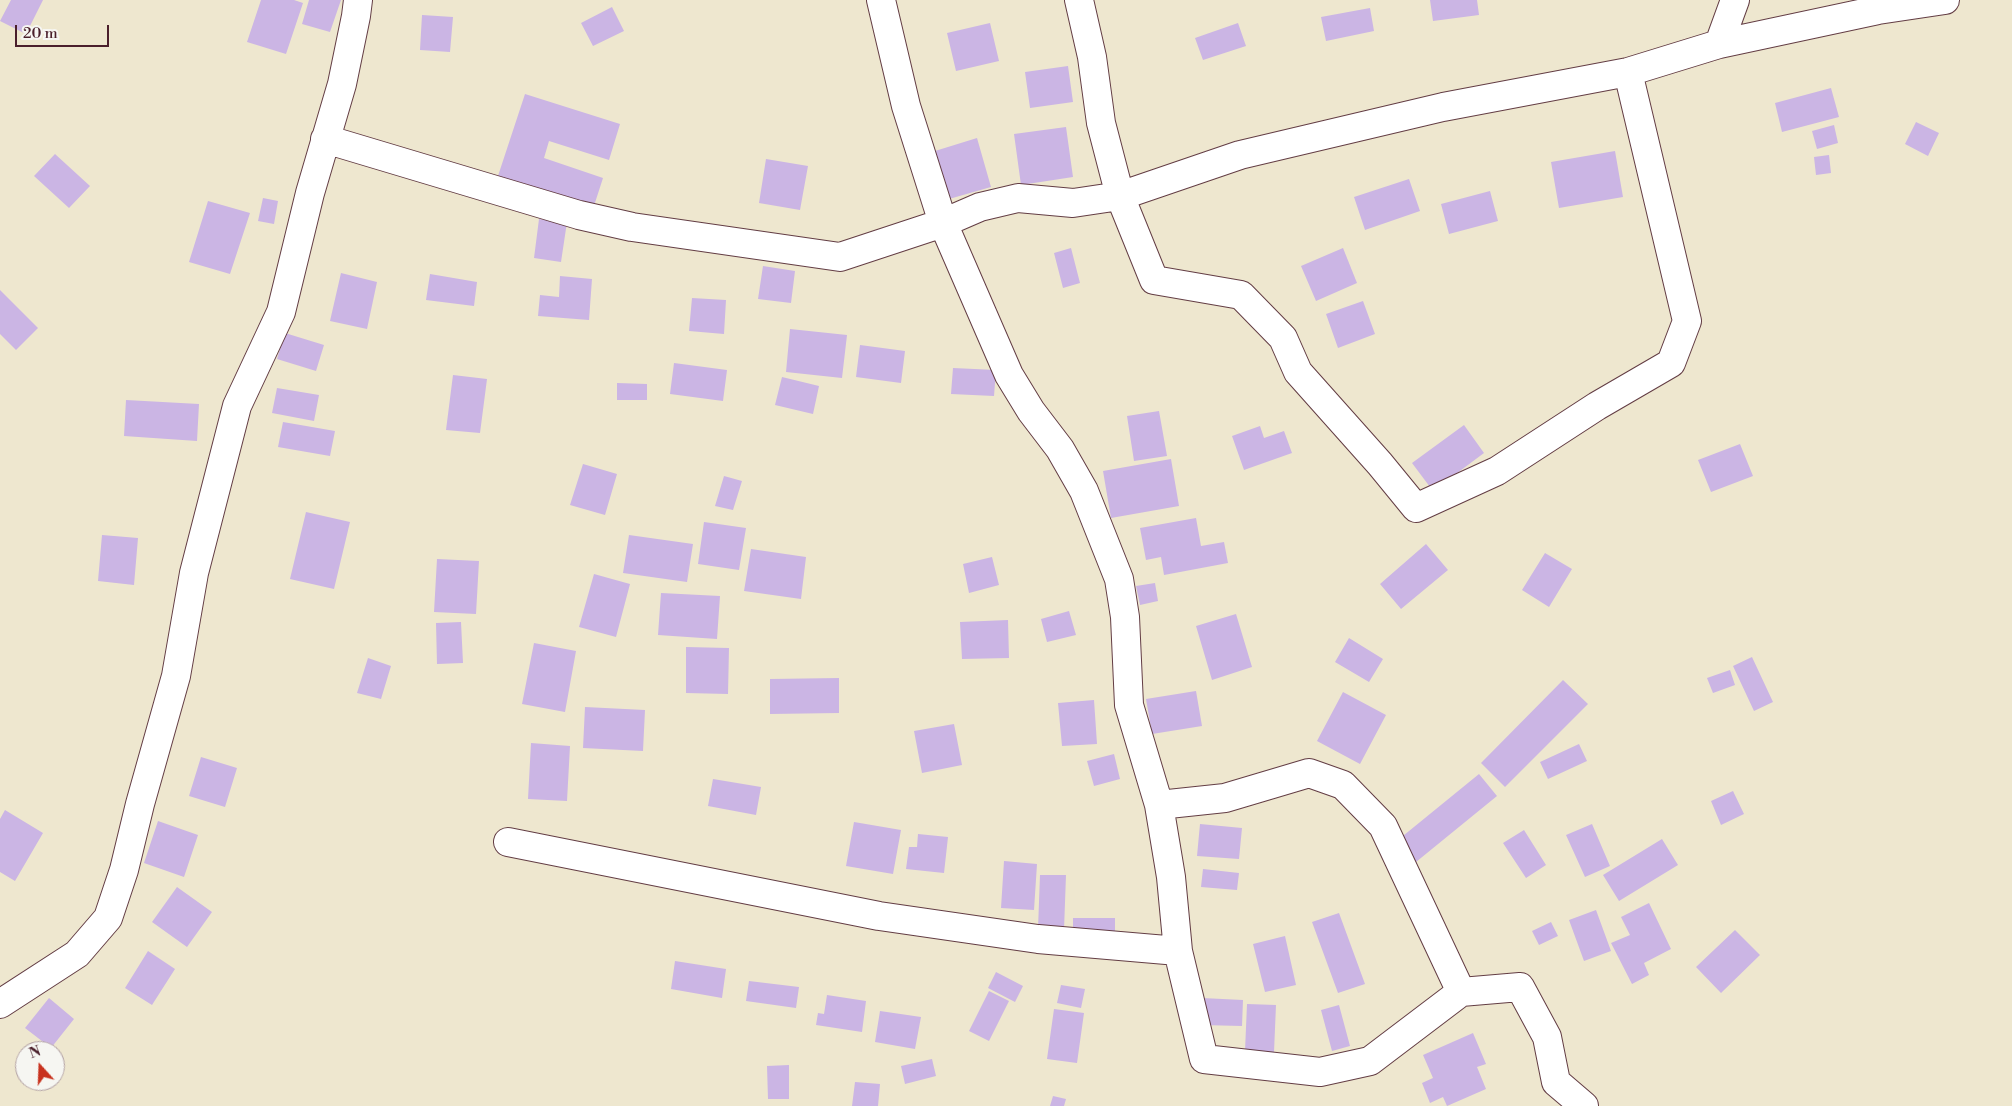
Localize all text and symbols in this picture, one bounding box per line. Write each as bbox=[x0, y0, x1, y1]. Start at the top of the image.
scale bar bbox=[18, 15, 111, 47]
text: 20 m bbox=[23, 24, 58, 43]
north arrow bbox=[15, 1041, 65, 1091]
text: N bbox=[27, 1042, 43, 1063]

